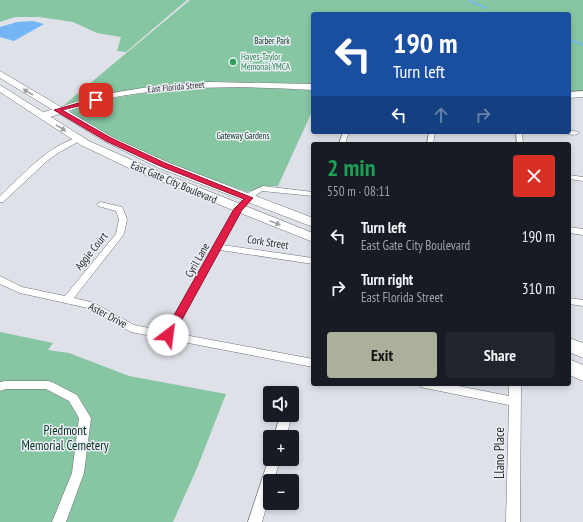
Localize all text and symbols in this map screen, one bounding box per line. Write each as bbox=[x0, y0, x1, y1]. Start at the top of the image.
text: 190 m bbox=[393, 24, 457, 61]
icon: left bbox=[327, 28, 379, 80]
park label: Barber Park bbox=[254, 35, 290, 46]
place label: Hayes-Taylor Memorial YMCA bbox=[241, 51, 291, 72]
marker: Hayes-Taylor Memorial YMCA bbox=[228, 57, 238, 67]
text: Turn left bbox=[393, 60, 445, 83]
street label: East Florida Street bbox=[147, 78, 205, 94]
pin bbox=[79, 83, 113, 117]
one-way arrow bbox=[23, 88, 33, 96]
icon: arrive bbox=[85, 89, 107, 111]
icon: left bbox=[388, 104, 410, 126]
icon: ahead bbox=[430, 104, 452, 126]
icon: right bbox=[472, 104, 494, 126]
one-way arrow bbox=[56, 124, 66, 132]
park label: Gateway Gardens bbox=[216, 130, 270, 141]
text: 2 min bbox=[327, 152, 375, 183]
button: close bbox=[513, 155, 555, 197]
street label: East Gate City Boulevard bbox=[129, 158, 219, 207]
text: 550 m · 08:11 bbox=[327, 183, 390, 200]
text: Turn left bbox=[361, 218, 406, 237]
one-way arrow bbox=[269, 221, 281, 227]
icon: left bbox=[327, 225, 349, 247]
text: 190 m bbox=[522, 227, 555, 246]
street label: Aggie Court bbox=[72, 229, 110, 273]
street label: Cork Street bbox=[246, 232, 290, 252]
text: East Gate City Boulevard bbox=[361, 237, 470, 254]
street label: Cyril Lane bbox=[182, 240, 213, 280]
text: Turn right bbox=[361, 270, 413, 289]
icon: right bbox=[327, 277, 349, 299]
text: 310 m bbox=[522, 279, 555, 298]
text: East Florida Street bbox=[361, 289, 443, 306]
street label: Aster Drive bbox=[86, 299, 130, 331]
position arrow bbox=[147, 314, 189, 356]
button: Exit bbox=[327, 332, 437, 378]
button: Share bbox=[445, 332, 555, 378]
map controls bbox=[263, 386, 299, 510]
button: sound bbox=[263, 386, 299, 422]
park label: Piedmont Memorial Cemetery bbox=[21, 422, 109, 454]
street label: Llano Place bbox=[491, 427, 508, 479]
button: + bbox=[263, 430, 299, 466]
button: − bbox=[263, 474, 299, 510]

